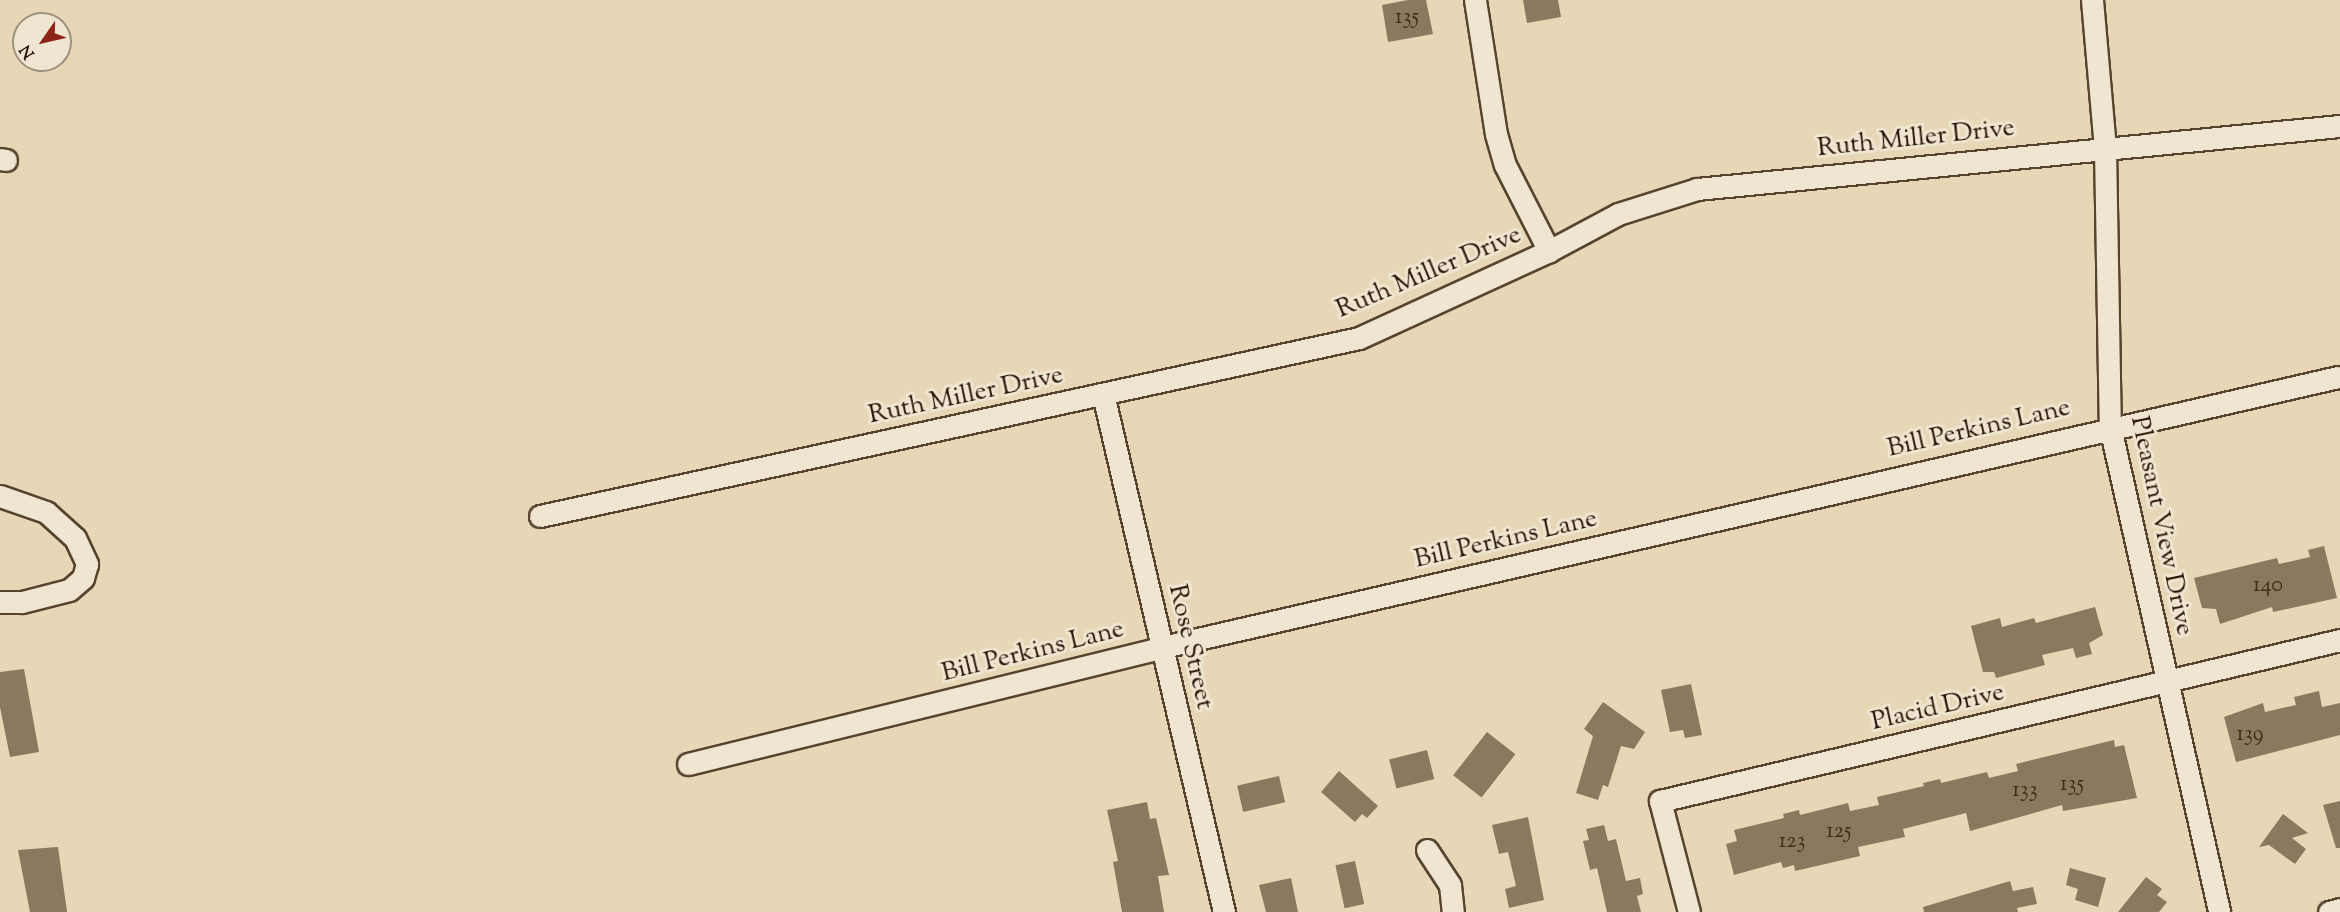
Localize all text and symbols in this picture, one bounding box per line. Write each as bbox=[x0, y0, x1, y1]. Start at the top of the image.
house number: 135 bbox=[1395, 6, 1419, 32]
north arrow bbox=[12, 12, 72, 72]
text: N bbox=[15, 39, 41, 63]
street label: Ruth Miller Drive bbox=[1816, 113, 2016, 165]
street label: Ruth Miller Drive bbox=[1332, 220, 1526, 326]
street label: Ruth Miller Drive bbox=[866, 360, 1066, 432]
street label: Bill Perkins Lane bbox=[1885, 393, 2073, 465]
street label: Pleasant View Drive bbox=[2123, 413, 2199, 639]
street label: Bill Perkins Lane bbox=[1412, 504, 1600, 576]
house number: 140 bbox=[2253, 574, 2283, 600]
street label: Rose Street bbox=[1160, 582, 1220, 712]
street label: Bill Perkins Lane bbox=[939, 614, 1127, 690]
street label: Placid Drive bbox=[1869, 678, 2007, 738]
house number: 139 bbox=[2237, 723, 2263, 749]
house number: 135 bbox=[2060, 773, 2084, 799]
house number: 133 bbox=[2012, 779, 2038, 805]
house number: 125 bbox=[1826, 820, 1852, 846]
house number: 123 bbox=[1779, 830, 1805, 856]

